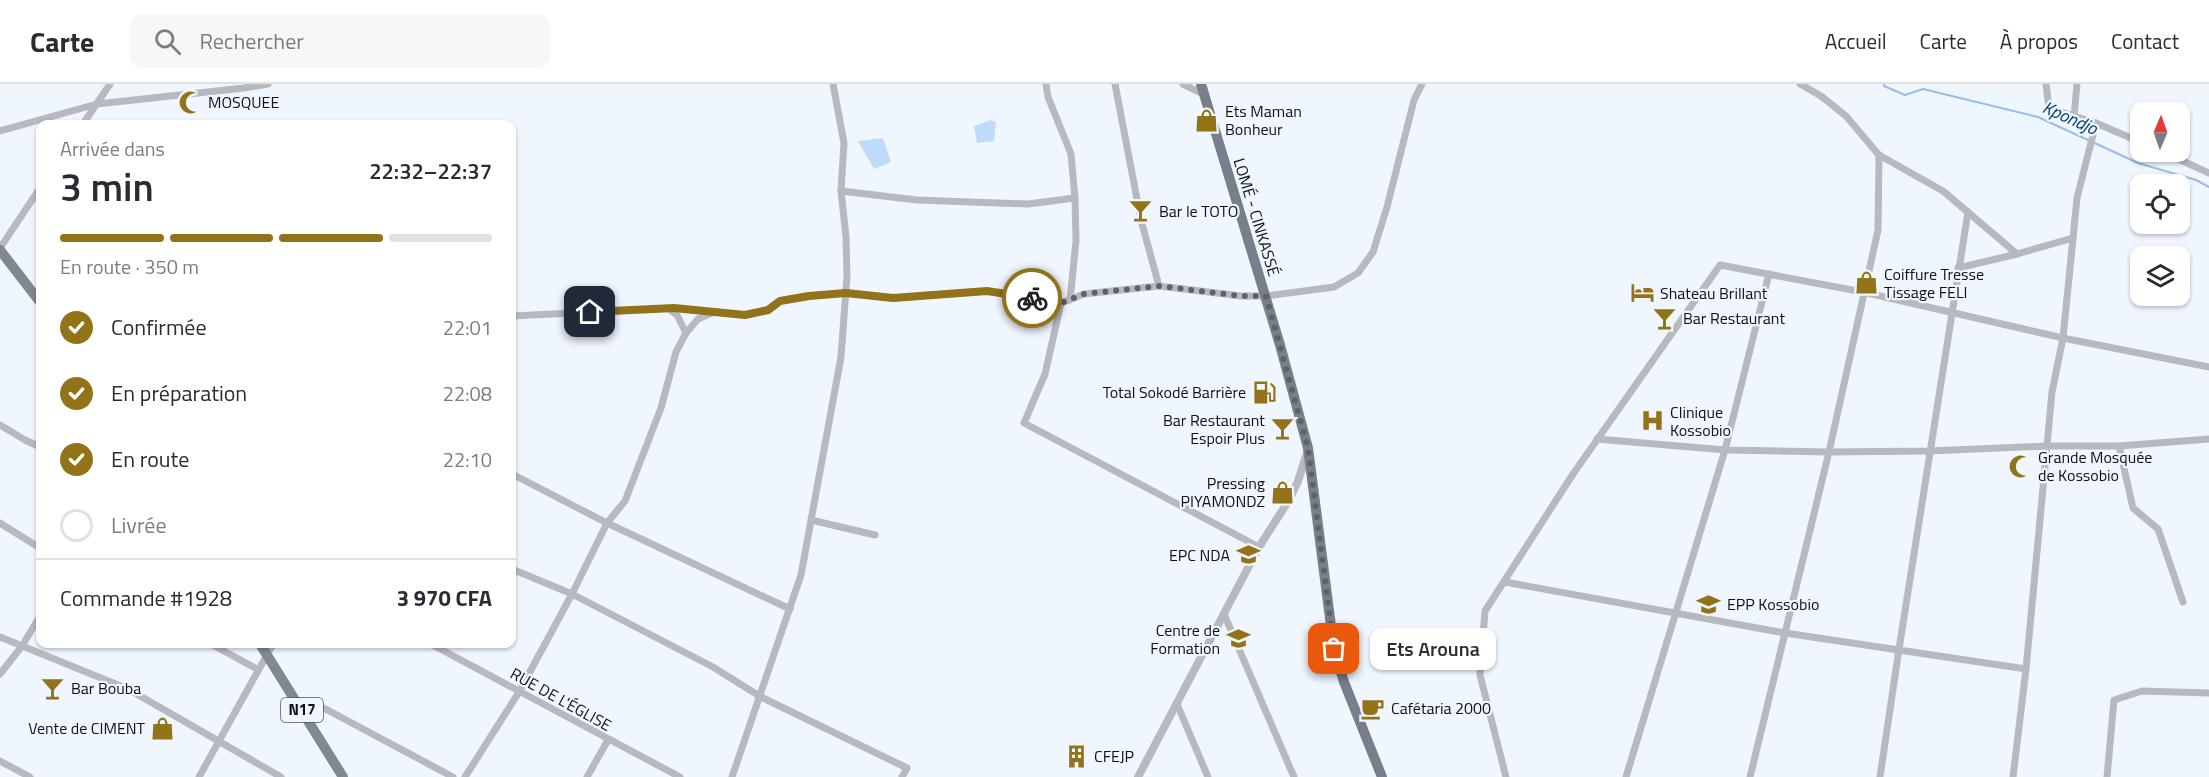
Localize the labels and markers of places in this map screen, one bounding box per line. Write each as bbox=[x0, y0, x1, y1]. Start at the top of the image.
mosque icon: MOSQUEE bbox=[177, 89, 203, 115]
place label: MOSQUEE bbox=[208, 90, 279, 114]
place label: Ets Maman Bonheur bbox=[1225, 99, 1302, 141]
shop icon: Ets Maman Bonheur bbox=[1194, 107, 1220, 133]
bar icon: Bar le TOTO bbox=[1128, 198, 1154, 224]
place label: Bar le TOTO bbox=[1159, 199, 1238, 223]
place label: Coiffure Tresse Tissage FELI bbox=[1884, 262, 1984, 304]
shop icon: Coiffure Tresse Tissage FELI bbox=[1853, 270, 1879, 296]
hotel icon: Shateau Brillant bbox=[1629, 280, 1655, 306]
place label: Shateau Brillant bbox=[1660, 281, 1768, 305]
pin bbox=[564, 286, 615, 337]
bar icon: Bar Restaurant bbox=[1652, 305, 1678, 331]
place label: Bar Restaurant bbox=[1683, 306, 1785, 330]
fuel station icon: Total Sokodé Barrière bbox=[1251, 379, 1277, 405]
place label: Total Sokodé Barrière bbox=[1103, 380, 1246, 404]
place label: Clinique Kossobio bbox=[1670, 400, 1731, 442]
place label: Bar Restaurant Espoir Plus bbox=[1163, 408, 1265, 450]
hospital icon: Clinique Kossobio bbox=[1639, 408, 1665, 434]
bar icon: Bar Restaurant Espoir Plus bbox=[1270, 416, 1296, 442]
place label: Grande Mosquée de Kossobio bbox=[2038, 445, 2152, 487]
mosque icon: Grande Mosquée de Kossobio bbox=[2007, 453, 2033, 479]
place label: Pressing PIYAMONDZ bbox=[1181, 471, 1265, 513]
shop icon: Pressing PIYAMONDZ bbox=[1270, 479, 1296, 505]
school or university icon: EPC NDA bbox=[1235, 542, 1261, 568]
place label: EPC NDA bbox=[1169, 543, 1230, 567]
school or university icon: EPP Kossobio bbox=[1696, 591, 1722, 617]
place label: EPP Kossobio bbox=[1727, 592, 1819, 616]
place label: Centre de Formation bbox=[1150, 618, 1220, 660]
pin bbox=[1308, 623, 1359, 674]
school or university icon: Centre de Formation bbox=[1225, 626, 1251, 652]
callout: Ets Arouna bbox=[1370, 628, 1496, 670]
bar icon: Bar Bouba bbox=[40, 675, 66, 701]
place label: Bar Bouba bbox=[71, 676, 141, 700]
cafe icon: Cafétaria 2000 bbox=[1360, 695, 1386, 721]
place label: Cafétaria 2000 bbox=[1391, 696, 1491, 720]
shop icon: Vente de CIMENT bbox=[150, 715, 176, 741]
place label: Vente de CIMENT bbox=[28, 716, 146, 740]
building icon: CFEJP bbox=[1063, 743, 1089, 769]
place label: CFEJP bbox=[1094, 744, 1134, 768]

